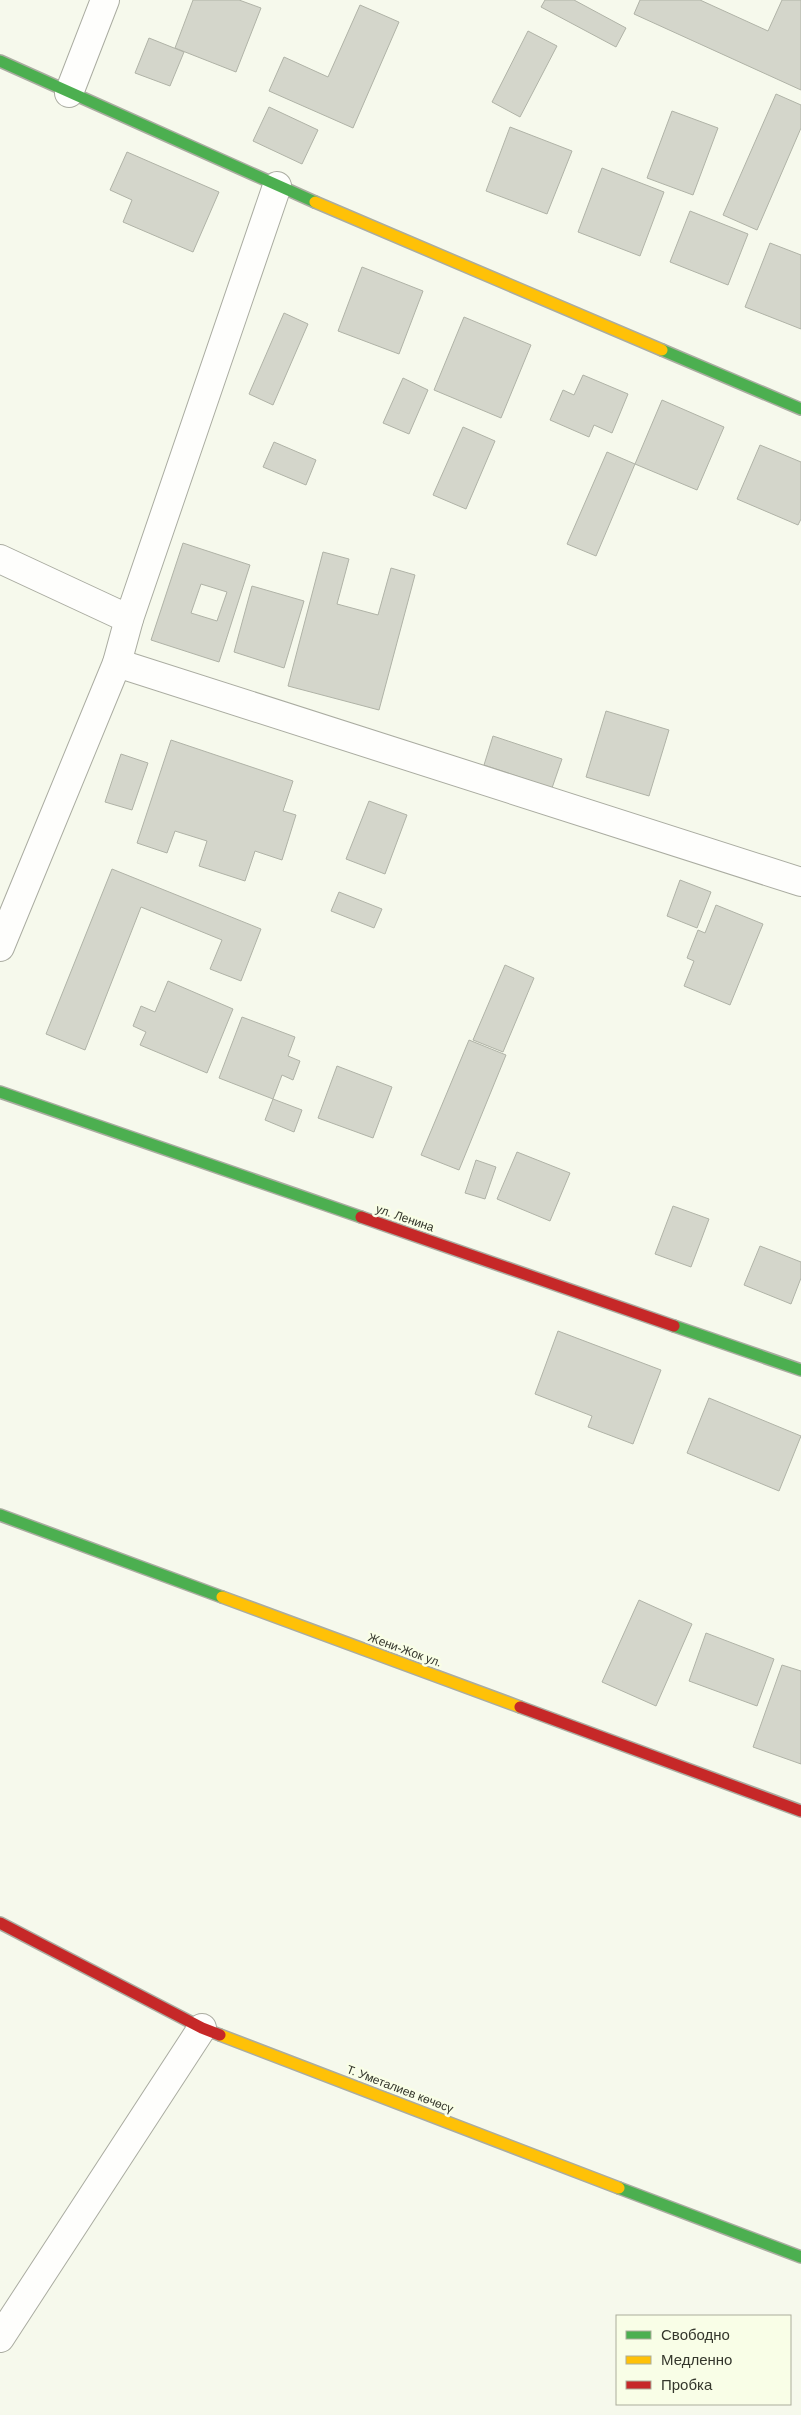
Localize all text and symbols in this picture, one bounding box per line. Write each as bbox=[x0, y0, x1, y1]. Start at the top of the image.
street label: ул. Ленина bbox=[374, 1202, 436, 1235]
street label: Жени-Жок ул. bbox=[366, 1630, 444, 1670]
street label: Т. Уметалиев көчөсү bbox=[345, 2062, 455, 2116]
legend bbox=[616, 2315, 791, 2405]
text: Свободно bbox=[661, 2326, 730, 2343]
text: Медленно bbox=[661, 2351, 732, 2368]
text: Пробка bbox=[661, 2376, 713, 2393]

